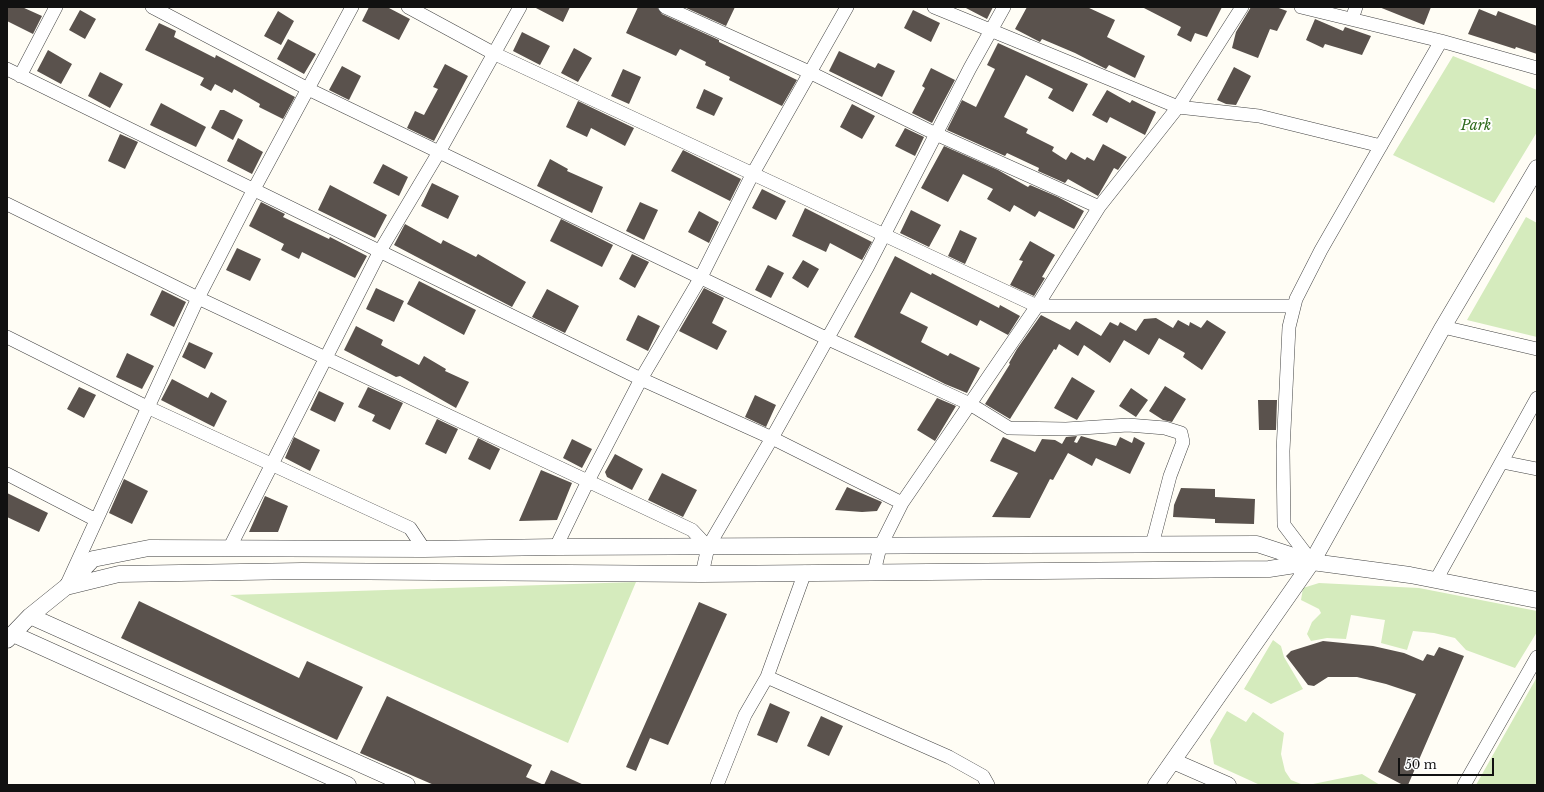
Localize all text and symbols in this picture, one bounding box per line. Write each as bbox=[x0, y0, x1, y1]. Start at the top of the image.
park label: Park bbox=[1461, 118, 1491, 134]
scale bar bbox=[1400, 750, 1496, 776]
text: 50 m bbox=[1405, 757, 1437, 772]

